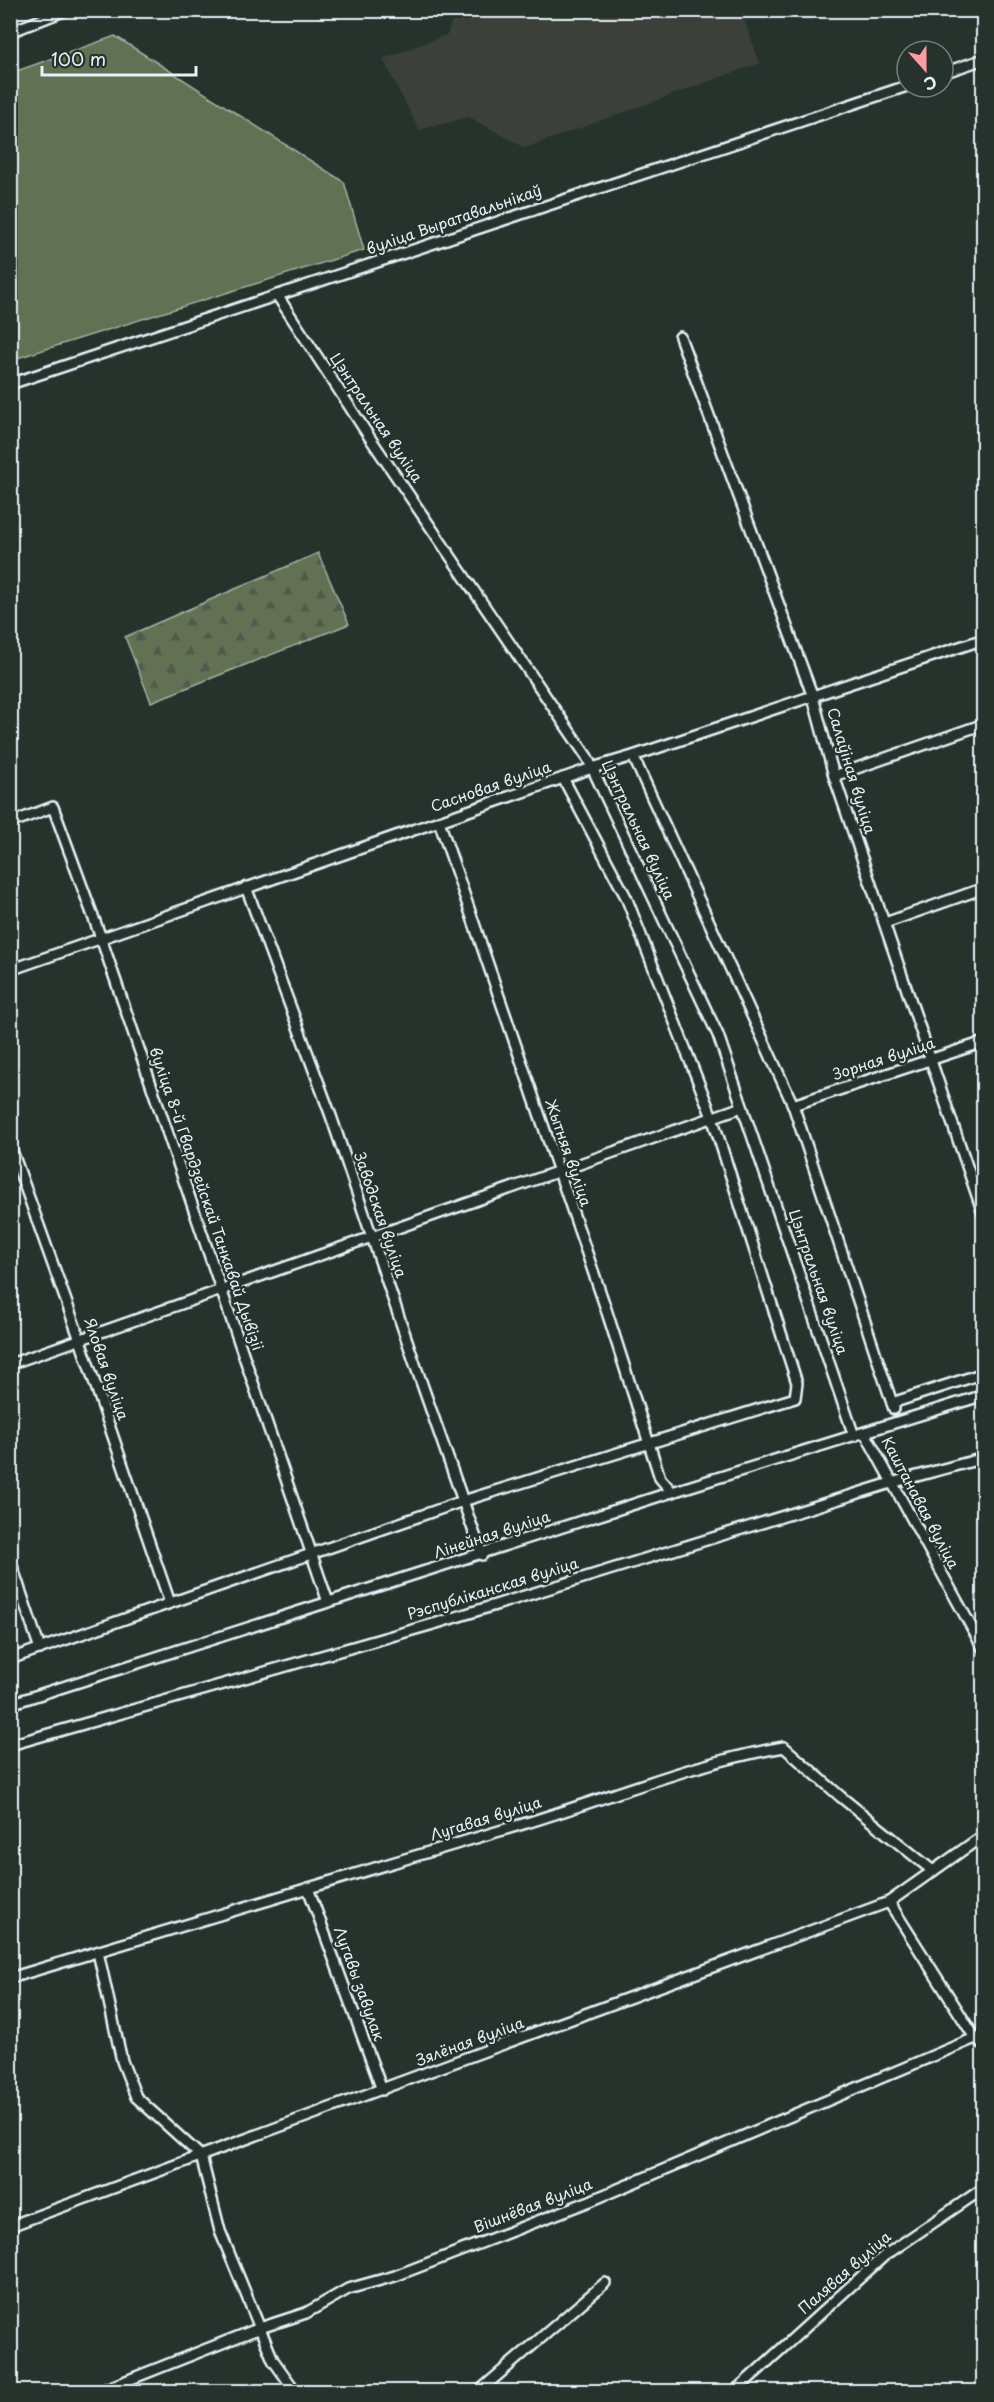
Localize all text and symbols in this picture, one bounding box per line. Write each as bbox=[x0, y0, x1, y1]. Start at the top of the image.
scale bar bbox=[42, 39, 196, 77]
north arrow bbox=[895, 39, 955, 99]
text: 100 m bbox=[51, 45, 106, 72]
text: С bbox=[921, 71, 941, 97]
street label: вуліца Выратавальнікаў bbox=[363, 178, 544, 259]
street label: Цэнтральная вуліца bbox=[325, 348, 430, 487]
street label: Салаўіная вуліца bbox=[822, 705, 883, 837]
street label: Сасновая вуліца bbox=[427, 754, 555, 817]
street label: Цэнтральная вуліца bbox=[597, 755, 682, 904]
street label: Зорная вуліца bbox=[829, 1030, 938, 1085]
street label: вуліца 8-й Гвардзейскай Танкавай Дывізіі bbox=[145, 1044, 270, 1353]
street label: Жытняя вуліца bbox=[540, 1096, 599, 1210]
street label: Заводская вуліца bbox=[349, 1149, 414, 1281]
street label: Цэнтральная вуліца bbox=[784, 1206, 855, 1358]
street label: Яловая вуліца bbox=[79, 1314, 136, 1424]
street label: Каштанавая вуліца bbox=[877, 1432, 966, 1573]
street label: Лінейная вуліца bbox=[430, 1504, 554, 1563]
street label: Рэспубліканская вуліца bbox=[404, 1550, 582, 1625]
street label: Лугавая вуліца bbox=[427, 1789, 545, 1845]
street label: Лугавы завулак bbox=[329, 1923, 392, 2044]
street label: Зялёная вуліца bbox=[412, 2010, 528, 2071]
street label: Вішнёвая вуліца bbox=[470, 2171, 596, 2238]
street label: Палявая вуліца bbox=[792, 2224, 896, 2319]

